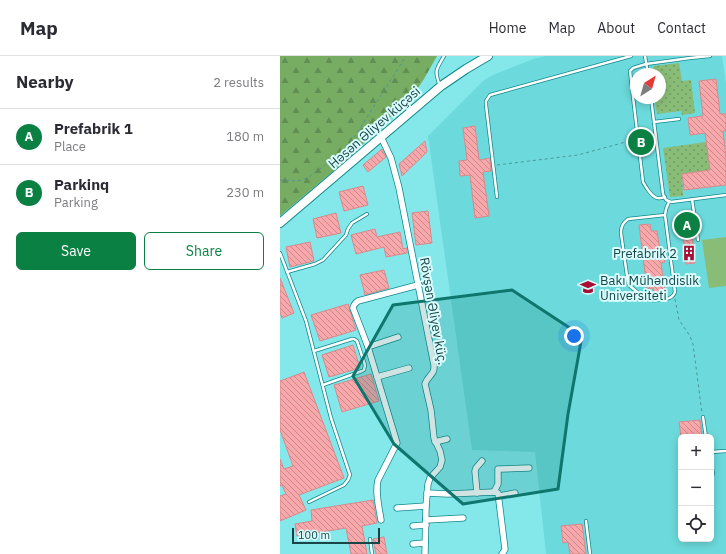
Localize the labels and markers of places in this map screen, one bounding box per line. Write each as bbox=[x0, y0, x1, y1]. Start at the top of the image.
pin: B bbox=[628, 127, 654, 157]
pin: A bbox=[674, 210, 700, 240]
building icon: Prefabrik 2 bbox=[680, 244, 698, 262]
place label: Prefabrik 2 bbox=[613, 245, 677, 262]
place label: Bakı Mühəndislik Universiteti bbox=[600, 272, 699, 304]
school or university icon: Bakı Mühəndislik Universiteti bbox=[579, 278, 597, 296]

